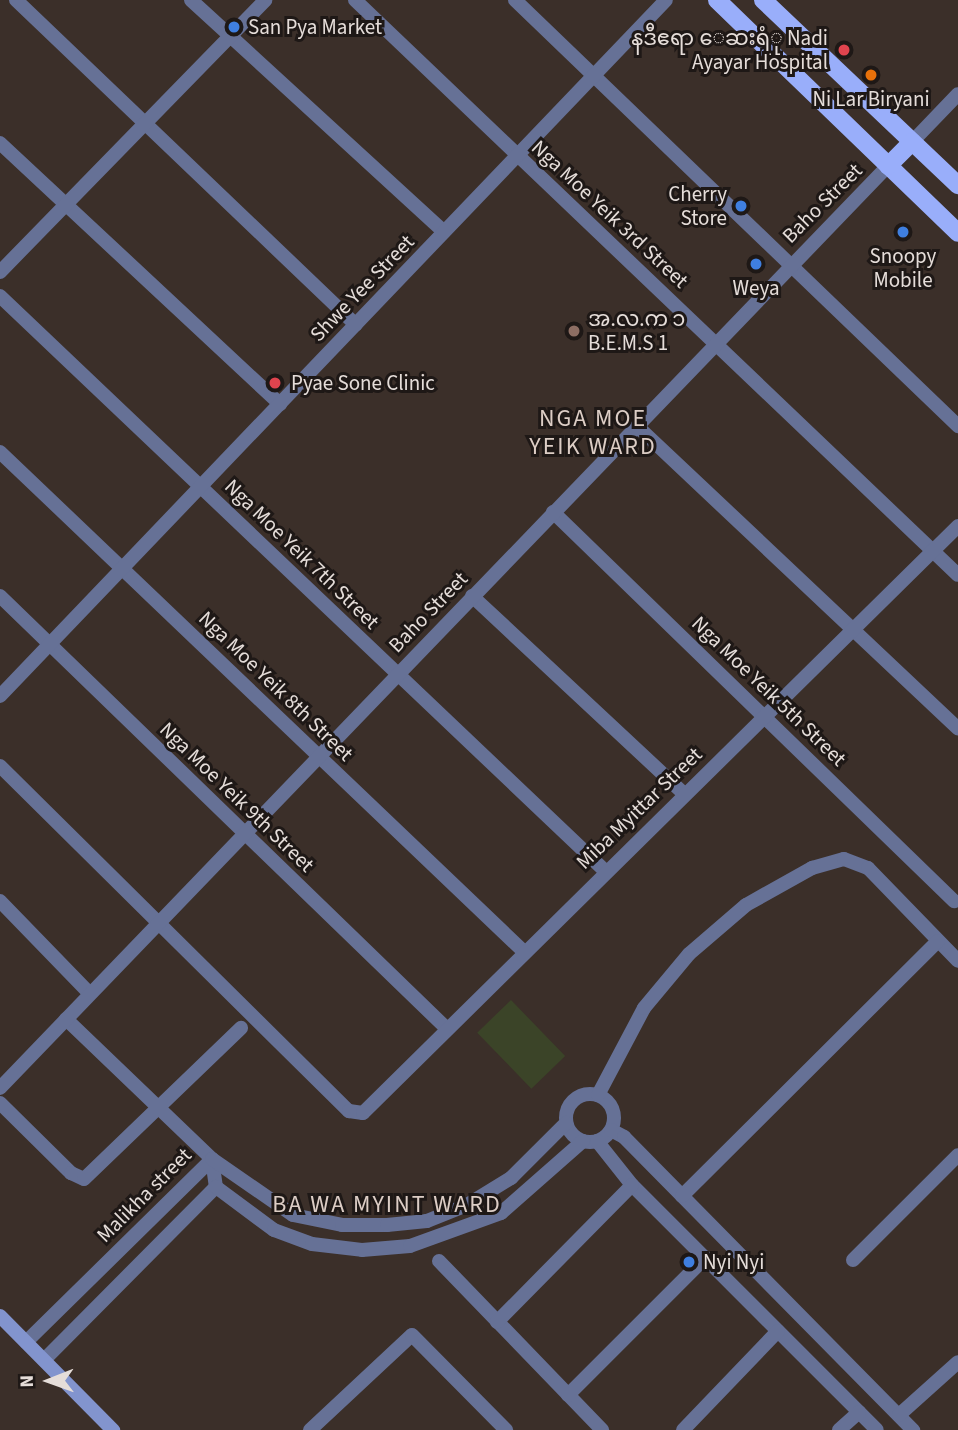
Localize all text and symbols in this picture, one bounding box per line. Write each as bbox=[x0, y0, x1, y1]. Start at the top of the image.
place label: San Pya Market bbox=[248, 14, 382, 40]
marker: San Pya Market bbox=[226, 19, 242, 35]
place label: နဒီဧရာ ေဆးရံု Nadi Ayayar Hospital bbox=[633, 25, 828, 75]
marker: နဒီဧရာ ေဆးရံု Nadi Ayayar Hospital bbox=[834, 40, 854, 60]
marker: Ni Lar Biryani bbox=[863, 67, 879, 83]
place label: Ni Lar Biryani bbox=[812, 86, 930, 112]
street label: Nga Moe Yeik 3rd Street bbox=[526, 135, 694, 293]
street label: Baho Street bbox=[777, 158, 867, 248]
place label: Cherry Store bbox=[668, 181, 727, 231]
marker: Cherry Store bbox=[733, 198, 749, 214]
marker: Snoopy Mobile bbox=[895, 224, 911, 240]
street label: Shwe Yee Street bbox=[305, 229, 419, 347]
place label: Snoopy Mobile bbox=[870, 243, 936, 293]
marker: Weya bbox=[748, 256, 764, 272]
place label: Weya bbox=[732, 275, 780, 301]
place label: အ.လ.က ၁ B.E.M.S 1 bbox=[588, 306, 685, 356]
marker: အ.လ.က ၁ B.E.M.S 1 bbox=[566, 323, 582, 339]
place label: Pyae Sone Clinic bbox=[291, 370, 435, 396]
marker: Pyae Sone Clinic bbox=[265, 373, 285, 393]
district label: NGA MOE YEIK WARD bbox=[530, 405, 656, 461]
street label: Nga Moe Yeik 7th Street bbox=[220, 474, 384, 634]
street label: Baho Street bbox=[383, 566, 473, 658]
street label: Nga Moe Yeik 8th Street bbox=[194, 606, 358, 766]
street label: Nga Moe Yeik 5th Street bbox=[687, 611, 851, 771]
street label: Nga Moe Yeik 9th Street bbox=[155, 717, 319, 877]
street label: Miba Myittar Street bbox=[571, 742, 707, 874]
street label: Malikha street bbox=[92, 1143, 196, 1247]
district label: BA WA MYINT WARD bbox=[274, 1191, 500, 1219]
place label: Nyi Nyi bbox=[703, 1249, 764, 1275]
marker: Nyi Nyi bbox=[681, 1254, 697, 1270]
north arrow bbox=[14, 1346, 84, 1416]
text: N bbox=[14, 1375, 41, 1388]

